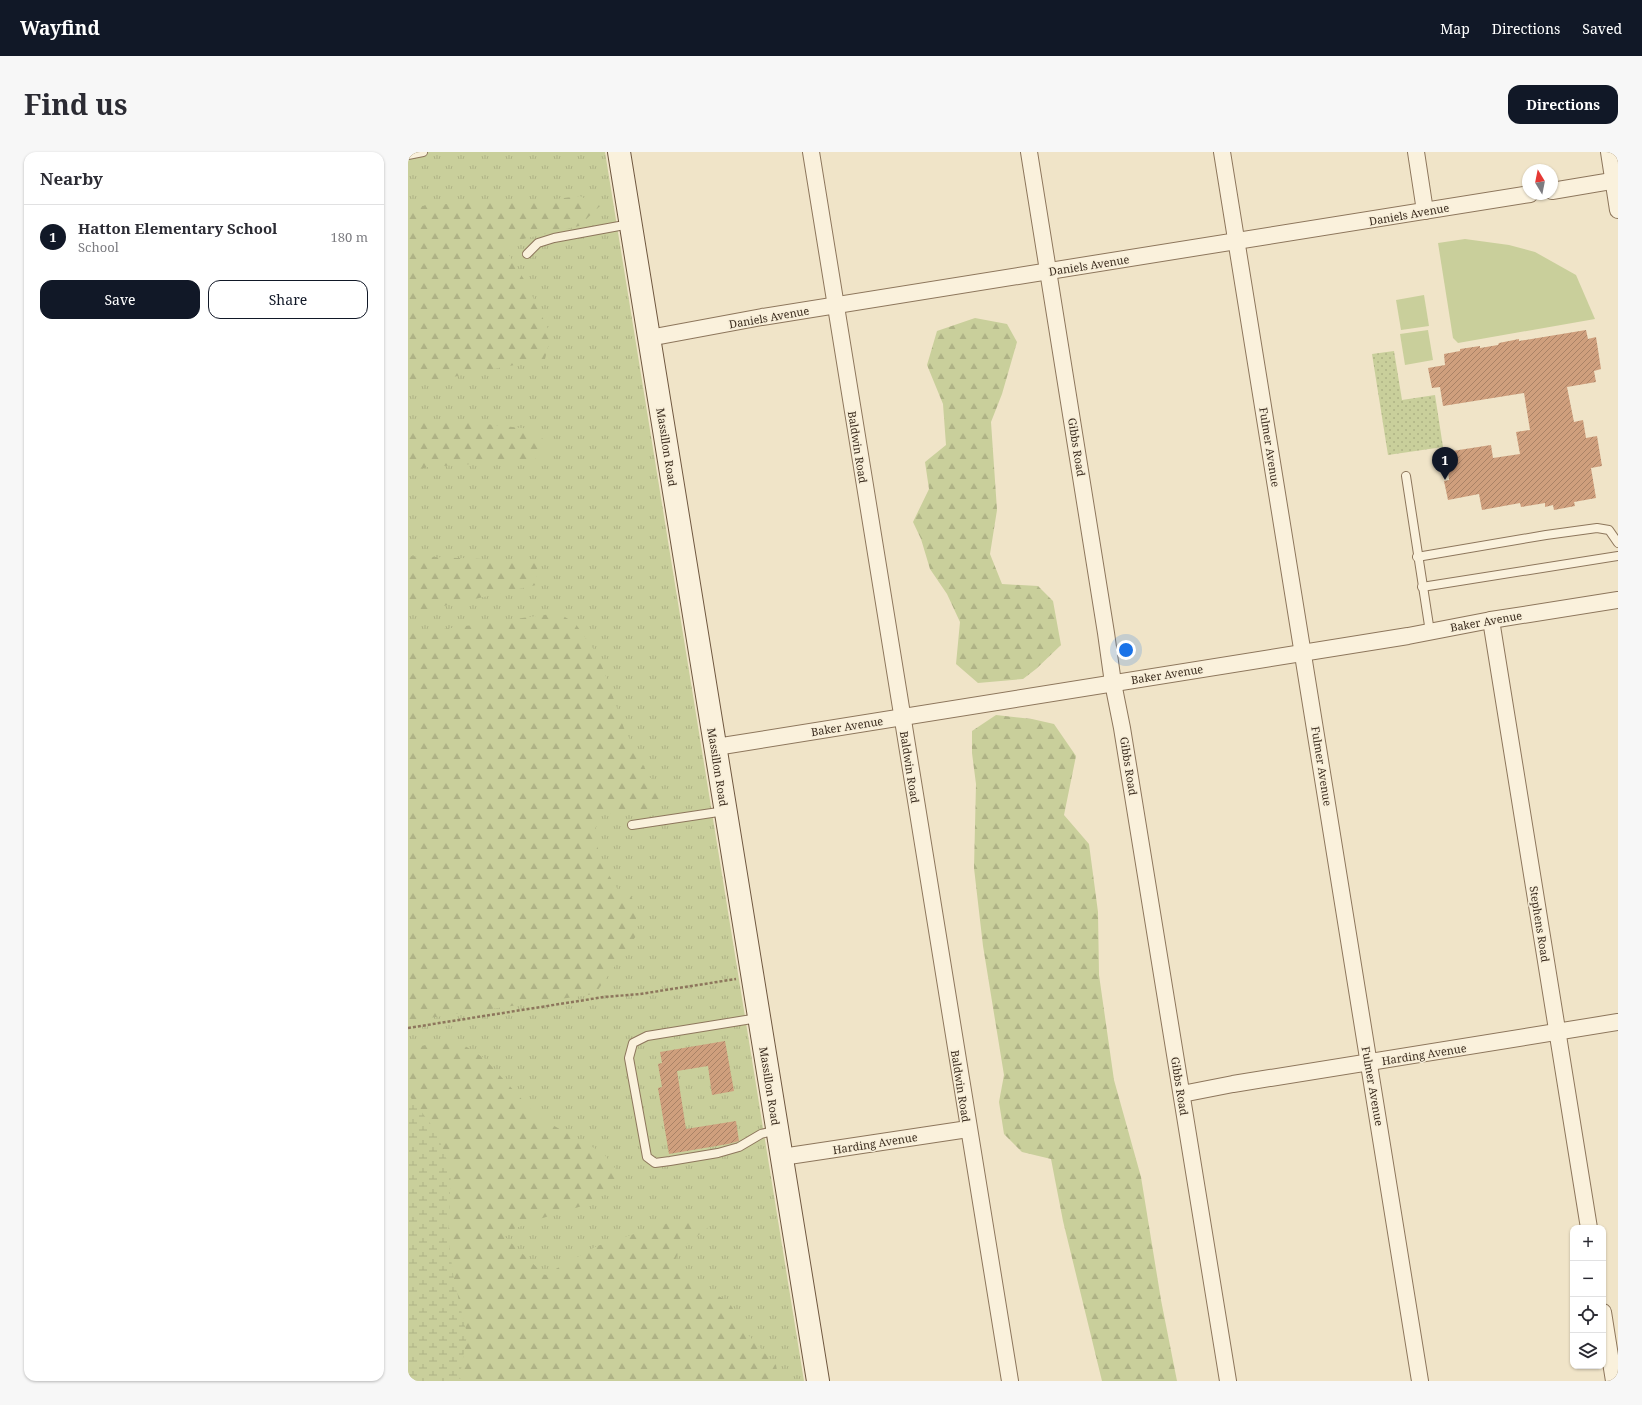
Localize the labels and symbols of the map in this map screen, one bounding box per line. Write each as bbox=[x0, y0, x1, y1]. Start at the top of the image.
north arrow bbox=[1522, 164, 1558, 200]
street label: Daniels Avenue bbox=[1368, 200, 1450, 228]
street label: Daniels Avenue bbox=[1048, 251, 1130, 279]
street label: Daniels Avenue bbox=[728, 303, 810, 331]
street label: Fulmer Avenue bbox=[1256, 406, 1284, 488]
street label: Massillon Road bbox=[653, 407, 681, 488]
street label: Baldwin Road bbox=[845, 410, 871, 484]
street label: Gibbs Road bbox=[1065, 417, 1089, 478]
pin: 1 bbox=[1432, 447, 1458, 480]
street label: Baker Avenue bbox=[1449, 607, 1523, 635]
your location bbox=[1116, 640, 1136, 660]
street label: Baker Avenue bbox=[1130, 661, 1204, 687]
street label: Baker Avenue bbox=[810, 713, 884, 739]
street label: Fulmer Avenue bbox=[1308, 725, 1336, 807]
street label: Massillon Road bbox=[704, 727, 732, 808]
street label: Baldwin Road bbox=[897, 730, 923, 804]
street label: Gibbs Road bbox=[1117, 736, 1141, 797]
street label: Stephens Road bbox=[1527, 885, 1553, 963]
street label: Harding Avenue bbox=[1381, 1040, 1468, 1068]
street label: Fulmer Avenue bbox=[1359, 1045, 1387, 1127]
street label: Massillon Road bbox=[756, 1046, 784, 1127]
street label: Baldwin Road bbox=[948, 1049, 974, 1123]
street label: Gibbs Road bbox=[1168, 1056, 1192, 1117]
street label: Harding Avenue bbox=[832, 1129, 919, 1157]

